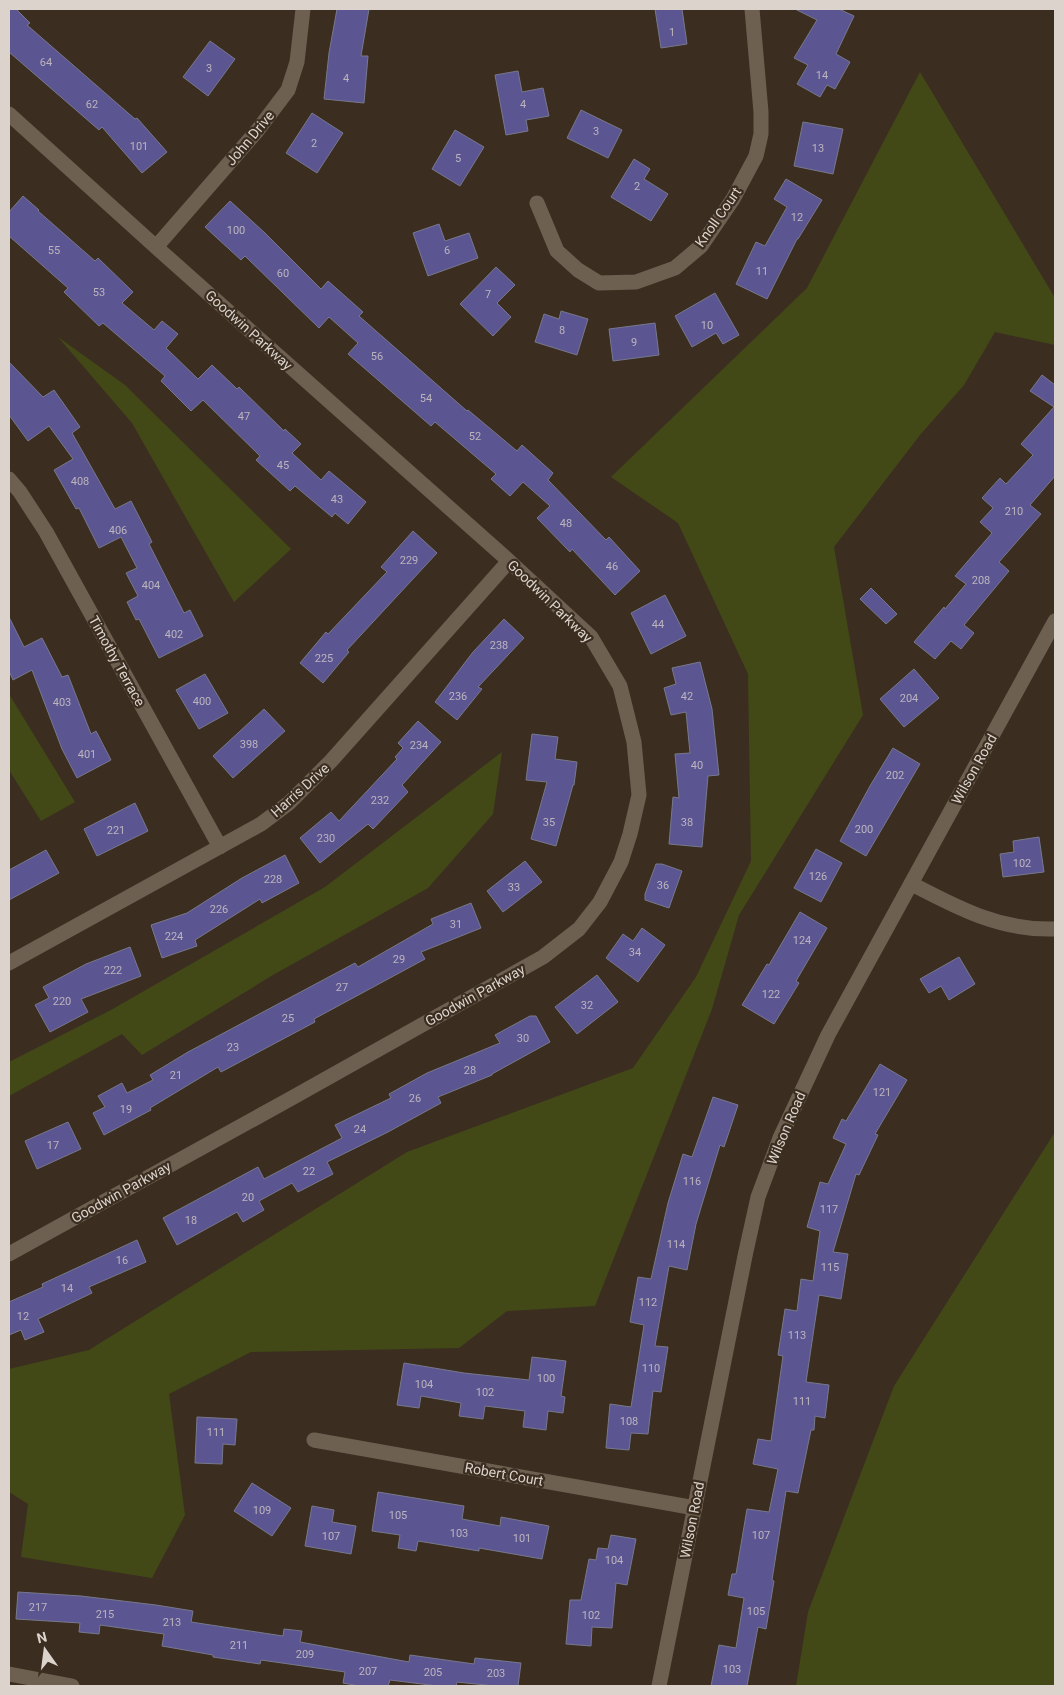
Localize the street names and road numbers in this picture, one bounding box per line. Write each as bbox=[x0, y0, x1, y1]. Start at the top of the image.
street label: John Drive bbox=[223, 108, 277, 168]
street label: Knoll Court bbox=[692, 184, 745, 250]
street label: Goodwin Parkway bbox=[202, 287, 296, 373]
street label: Goodwin Parkway bbox=[504, 557, 596, 646]
street label: Timothy Terrace bbox=[86, 613, 148, 709]
street label: Wilson Road bbox=[948, 731, 1000, 807]
street label: Harris Drive bbox=[268, 760, 332, 820]
street label: Goodwin Parkway bbox=[422, 961, 528, 1029]
street label: Wilson Road bbox=[763, 1089, 809, 1167]
street label: Goodwin Parkway bbox=[68, 1158, 174, 1226]
street label: Robert Court bbox=[463, 1459, 545, 1489]
street label: Wilson Road bbox=[677, 1480, 707, 1560]

